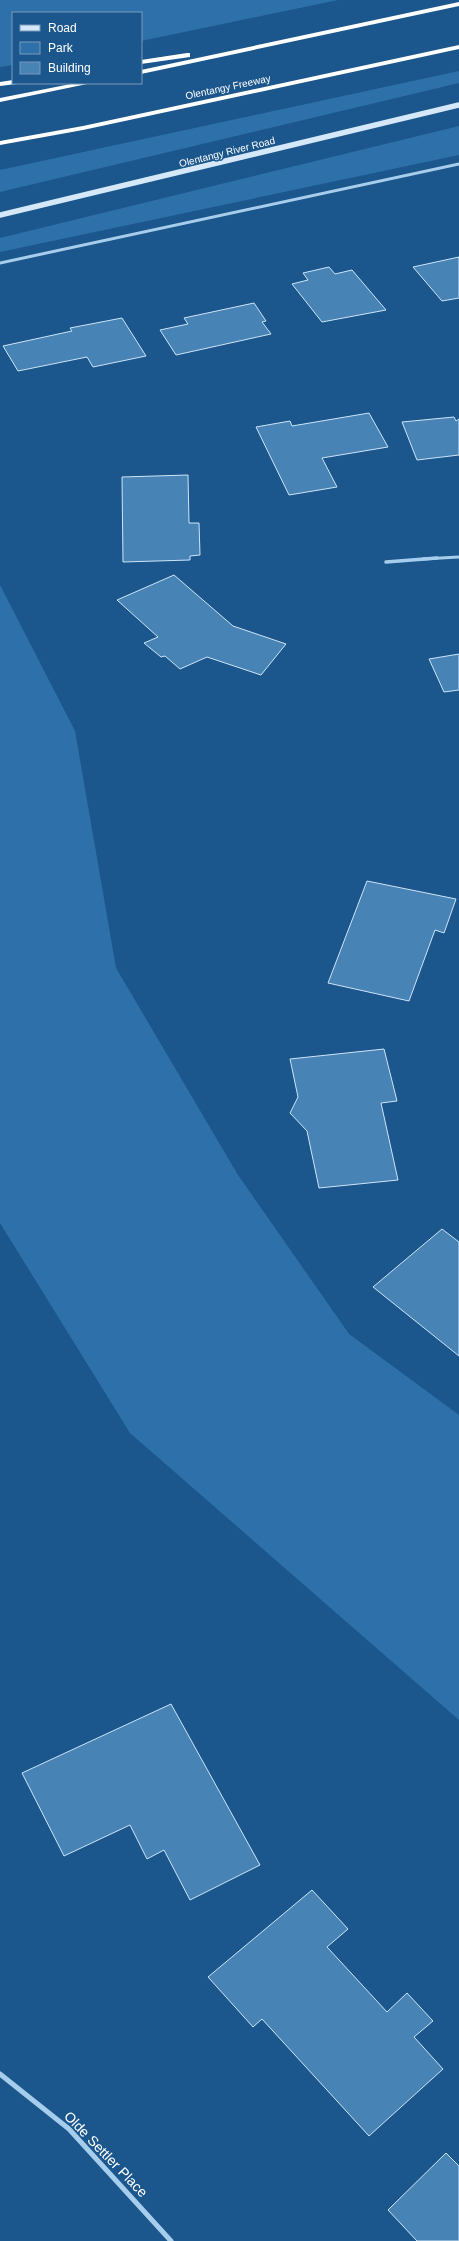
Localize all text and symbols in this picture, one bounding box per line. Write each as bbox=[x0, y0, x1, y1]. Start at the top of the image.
legend bbox=[12, 12, 142, 84]
text: Road bbox=[48, 21, 77, 35]
text: Park bbox=[48, 41, 74, 55]
text: Building bbox=[48, 61, 91, 75]
street label: Olentangy Freeway bbox=[184, 73, 272, 101]
street label: Olentangy River Road bbox=[178, 135, 276, 169]
street label: Olde Settler Place bbox=[61, 2108, 151, 2200]

